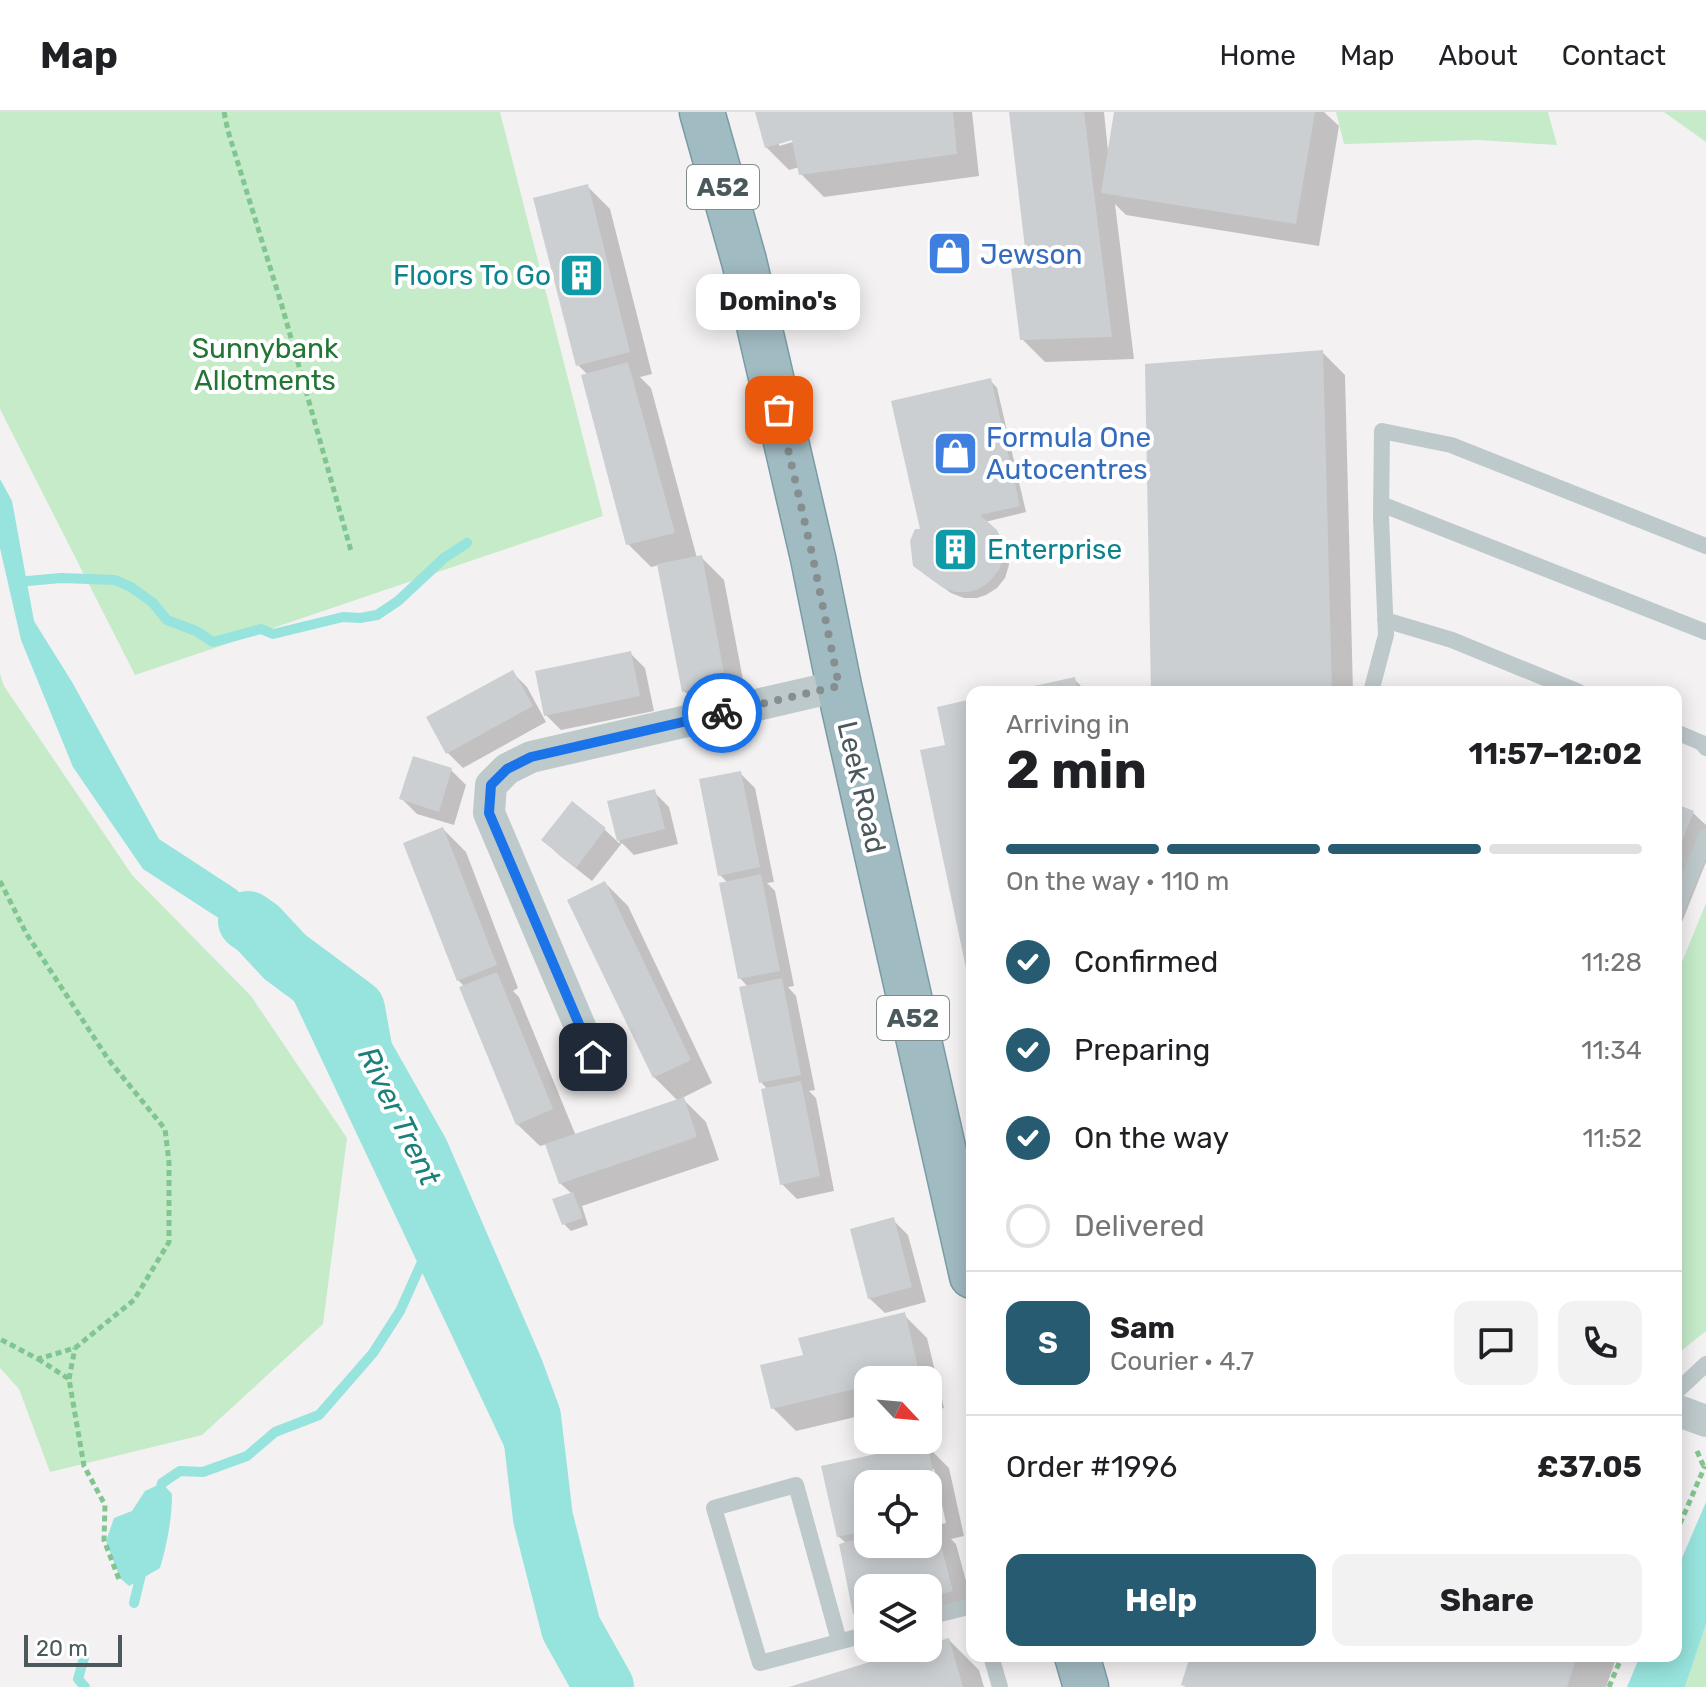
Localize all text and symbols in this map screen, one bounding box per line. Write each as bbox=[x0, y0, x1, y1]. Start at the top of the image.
text: Map bbox=[40, 32, 118, 78]
text: Home bbox=[1219, 39, 1296, 72]
text: Map bbox=[1340, 39, 1394, 72]
text: About bbox=[1438, 39, 1518, 72]
text: Contact bbox=[1562, 39, 1666, 72]
road number: A52 bbox=[687, 165, 759, 209]
shop icon: Jewson bbox=[925, 230, 973, 278]
place label: Jewson bbox=[980, 238, 1082, 271]
building icon: Floors To Go bbox=[558, 251, 606, 299]
place label: Floors To Go bbox=[393, 259, 551, 292]
callout: Domino's bbox=[697, 274, 861, 330]
text: Domino's bbox=[719, 286, 837, 317]
park label: Sunnybank Allotments bbox=[192, 332, 339, 397]
pin bbox=[745, 376, 813, 444]
icon: bag bbox=[757, 388, 801, 432]
place label: Formula One Autocentres bbox=[986, 421, 1151, 486]
shop icon: Formula One Autocentres bbox=[931, 429, 979, 477]
building icon: Enterprise bbox=[932, 525, 980, 573]
place label: Enterprise bbox=[987, 533, 1122, 566]
courier bbox=[682, 673, 762, 753]
icon: bike bbox=[700, 691, 744, 735]
text: Arriving in bbox=[1006, 709, 1130, 740]
street label: Leek Road bbox=[830, 718, 893, 856]
text: 11:57–12:02 bbox=[1468, 736, 1642, 772]
text: 2 min bbox=[1006, 739, 1147, 801]
text: On the way · 110 m bbox=[1006, 866, 1229, 897]
icon: check bbox=[1006, 940, 1050, 984]
text: Confirmed bbox=[1074, 944, 1218, 980]
text: 11:28 bbox=[1581, 947, 1642, 978]
road number: A52 bbox=[877, 996, 949, 1040]
pin bbox=[559, 1023, 627, 1091]
icon: check bbox=[1006, 1028, 1050, 1072]
text: Preparing bbox=[1074, 1032, 1210, 1068]
icon: home bbox=[571, 1035, 615, 1079]
text: 11:34 bbox=[1581, 1035, 1642, 1066]
water label: River Trent bbox=[350, 1041, 448, 1192]
icon: check bbox=[1006, 1116, 1050, 1160]
text: On the way bbox=[1074, 1120, 1229, 1156]
text: 11:52 bbox=[1582, 1123, 1642, 1154]
text: Delivered bbox=[1074, 1208, 1205, 1244]
button: chat bbox=[1454, 1301, 1538, 1385]
button: phone bbox=[1558, 1301, 1642, 1385]
text: Sam bbox=[1110, 1310, 1175, 1346]
text: S bbox=[1038, 1325, 1058, 1361]
text: Courier · 4.7 bbox=[1110, 1346, 1254, 1377]
north arrow bbox=[854, 1366, 942, 1454]
map controls bbox=[854, 1366, 942, 1662]
text: Order #1996 bbox=[1006, 1449, 1177, 1485]
text: £37.05 bbox=[1537, 1449, 1642, 1485]
button: locate bbox=[854, 1470, 942, 1558]
button: Help bbox=[1006, 1554, 1316, 1646]
button: Share bbox=[1332, 1554, 1642, 1646]
button: layers bbox=[854, 1574, 942, 1662]
scale bar bbox=[24, 1631, 122, 1667]
text: 20 m bbox=[36, 1635, 88, 1662]

